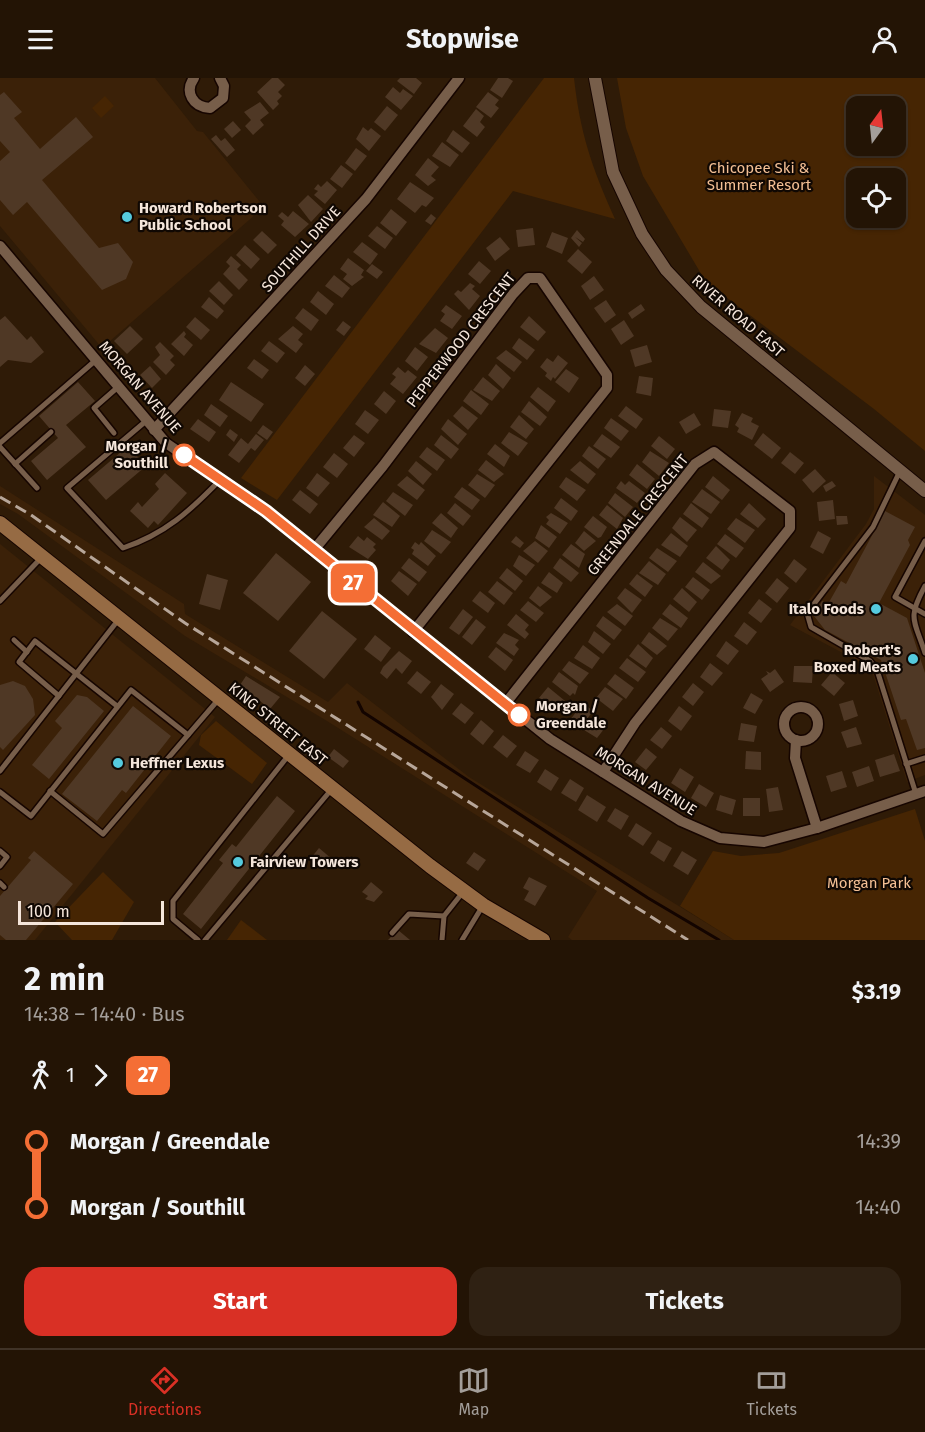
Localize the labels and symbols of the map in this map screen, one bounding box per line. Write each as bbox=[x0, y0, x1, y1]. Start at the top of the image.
north arrow bbox=[846, 96, 906, 156]
park label: Chicopee Ski & Summer Resort bbox=[707, 159, 812, 194]
place label: Howard Robertson Public School bbox=[139, 199, 267, 234]
street label: SOUTHILL DRIVE bbox=[258, 202, 344, 296]
marker: Howard Robertson Public School bbox=[120, 210, 134, 224]
street label: PEPPERWOOD CRESCENT bbox=[403, 269, 519, 411]
street label: RIVER ROAD EAST bbox=[688, 271, 788, 361]
street label: MORGAN AVENUE bbox=[95, 337, 185, 437]
place label: Morgan / Southill bbox=[105, 437, 169, 472]
marker: Morgan / Southill bbox=[173, 444, 195, 466]
street label: GREENDALE CRESCENT bbox=[584, 451, 692, 579]
line badge: 27 bbox=[326, 564, 380, 602]
place label: Italo Foods bbox=[789, 600, 864, 618]
marker: Italo Foods bbox=[869, 602, 883, 616]
place label: Robert's Boxed Meats bbox=[814, 641, 901, 676]
marker: Robert's Boxed Meats bbox=[906, 652, 920, 666]
street label: KING STREET EAST bbox=[225, 679, 331, 769]
place label: Morgan / Greendale bbox=[536, 697, 606, 732]
marker: Morgan / Greendale bbox=[508, 704, 530, 726]
street label: MORGAN AVENUE bbox=[592, 743, 700, 819]
place label: Heffner Lexus bbox=[130, 754, 224, 772]
marker: Heffner Lexus bbox=[111, 756, 125, 770]
place label: Fairview Towers bbox=[250, 853, 359, 871]
marker: Fairview Towers bbox=[231, 855, 245, 869]
park label: Morgan Park bbox=[827, 874, 911, 892]
scale bar bbox=[18, 898, 164, 926]

